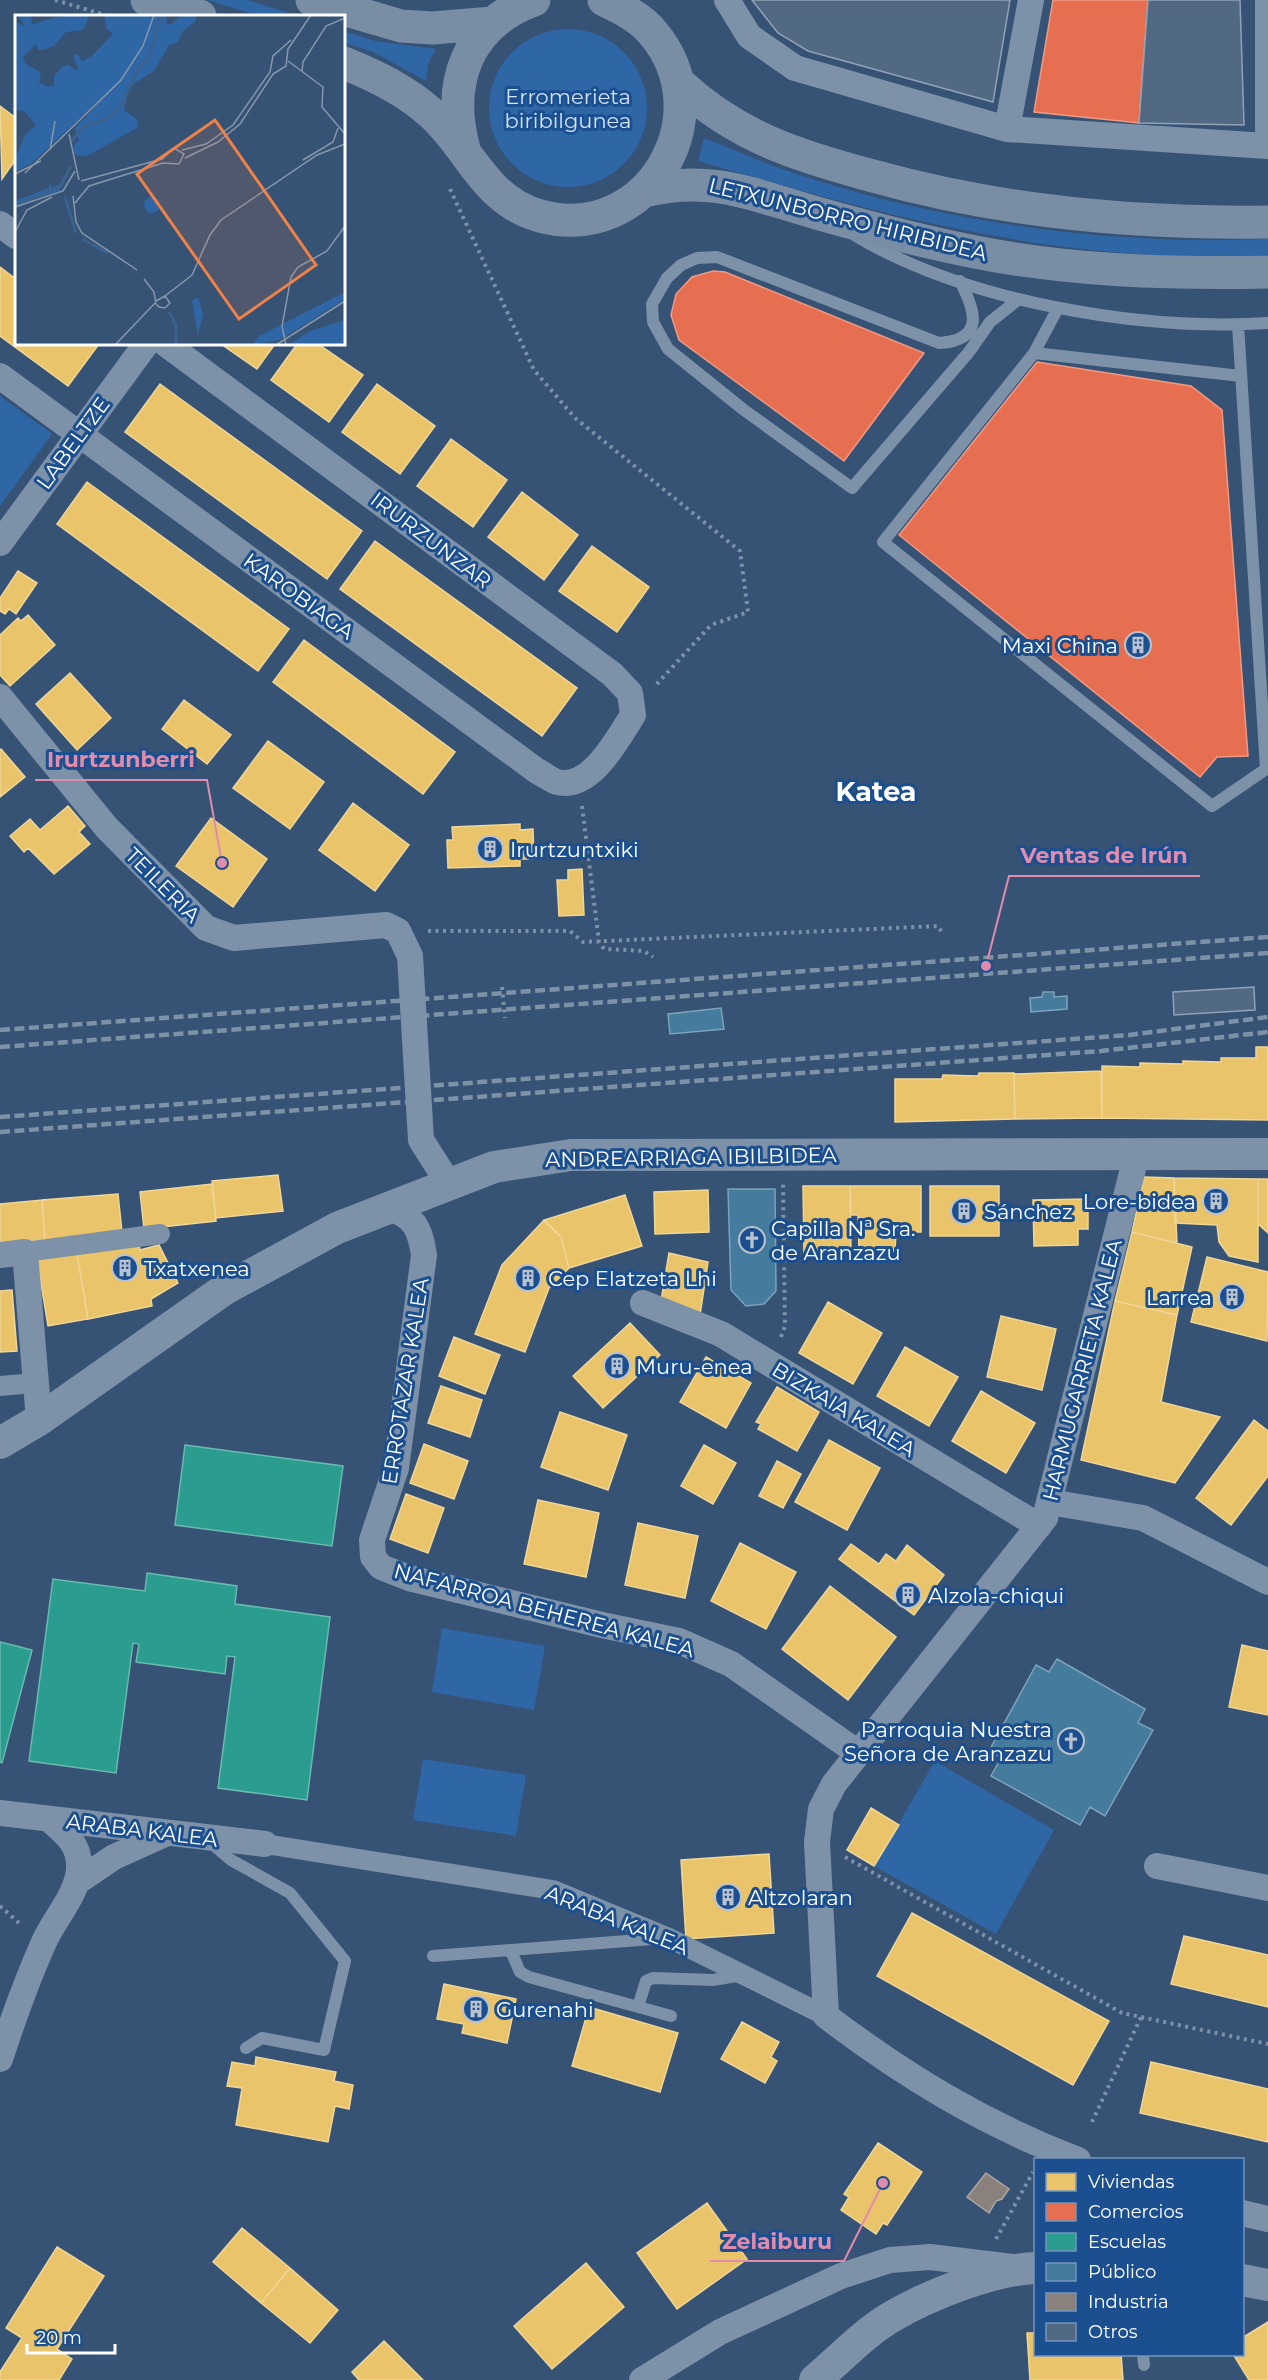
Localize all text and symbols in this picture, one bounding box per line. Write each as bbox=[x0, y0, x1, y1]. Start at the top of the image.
inset map bbox=[15, 15, 345, 345]
park label: Erromerieta biribilgunea bbox=[505, 84, 631, 133]
street label: LETXUNBORRO HIRIBIDEA bbox=[706, 172, 991, 266]
street label: LABELTZE bbox=[31, 392, 115, 494]
street label: IRURZUNZAR bbox=[366, 486, 496, 594]
street label: KAROBIAGA bbox=[239, 548, 360, 645]
building icon: Maxi China bbox=[1123, 630, 1153, 660]
place label: Maxi China bbox=[1002, 633, 1118, 658]
callout: Irurtzunberri bbox=[35, 740, 207, 780]
text: Irurtzunberri bbox=[47, 746, 195, 773]
district label: Katea bbox=[836, 775, 916, 808]
building icon: Irurtzuntxiki bbox=[475, 834, 505, 864]
callout: Ventas de Irún bbox=[1009, 836, 1200, 876]
place label: Irurtzuntxiki bbox=[510, 837, 639, 862]
street label: TEILERIA bbox=[120, 842, 206, 928]
text: Ventas de Irún bbox=[1019, 842, 1188, 869]
street label: ANDREARRIAGA IBILBIDEA bbox=[545, 1142, 838, 1172]
building icon: Lore-bidea bbox=[1201, 1186, 1231, 1216]
place label: Lore-bidea bbox=[1083, 1189, 1196, 1214]
building icon: Sánchez bbox=[949, 1196, 979, 1226]
place label: Sánchez bbox=[984, 1199, 1073, 1224]
place label: Capilla Nª Sra. de Aranzazu bbox=[771, 1216, 916, 1265]
church icon: Capilla Nª Sra. de Aranzazu bbox=[737, 1225, 767, 1255]
street label: HARMUGARRIETA KALEA bbox=[1037, 1236, 1127, 1503]
building icon: Txatxenea bbox=[110, 1253, 140, 1283]
place label: Txatxenea bbox=[144, 1256, 250, 1281]
building icon: Cep Elatzeta Lhi bbox=[513, 1263, 543, 1293]
place label: Cep Elatzeta Lhi bbox=[548, 1266, 717, 1291]
street label: ERROTAZAR KALEA bbox=[376, 1275, 434, 1486]
building icon: Larrea bbox=[1217, 1282, 1247, 1312]
place label: Larrea bbox=[1146, 1285, 1212, 1310]
building icon: Muru-enea bbox=[602, 1351, 632, 1381]
place label: Muru-enea bbox=[636, 1354, 753, 1379]
street label: BIZKAIA KALEA bbox=[768, 1356, 921, 1462]
street label: NAFARROA BEHEREA KALEA bbox=[391, 1558, 698, 1662]
building icon: Alzola-chiqui bbox=[893, 1580, 923, 1610]
place label: Alzola-chiqui bbox=[928, 1583, 1064, 1608]
place label: Parroquia Nuestra Señora de Aranzazu bbox=[844, 1717, 1052, 1766]
church icon: Parroquia Nuestra Señora de Aranzazu bbox=[1056, 1726, 1086, 1756]
street label: ARABA KALEA bbox=[65, 1808, 220, 1852]
street label: ARABA KALEA bbox=[542, 1880, 693, 1961]
building icon: Altzolaran bbox=[713, 1882, 743, 1912]
place label: Altzolaran bbox=[748, 1885, 853, 1910]
building icon: Gurenahi bbox=[461, 1994, 491, 2024]
place label: Gurenahi bbox=[496, 1997, 594, 2022]
legend bbox=[1034, 2158, 1244, 2356]
text: Viviendas bbox=[1088, 2171, 1175, 2193]
text: Comercios bbox=[1088, 2201, 1184, 2223]
callout: Zelaiburu bbox=[710, 2221, 844, 2261]
text: Zelaiburu bbox=[722, 2228, 832, 2255]
text: Escuelas bbox=[1088, 2231, 1166, 2253]
text: Público bbox=[1088, 2261, 1156, 2283]
text: Industria bbox=[1088, 2291, 1169, 2313]
scale bar bbox=[27, 2317, 116, 2355]
text: Otros bbox=[1088, 2321, 1138, 2343]
text: 20 m bbox=[36, 2327, 82, 2349]

